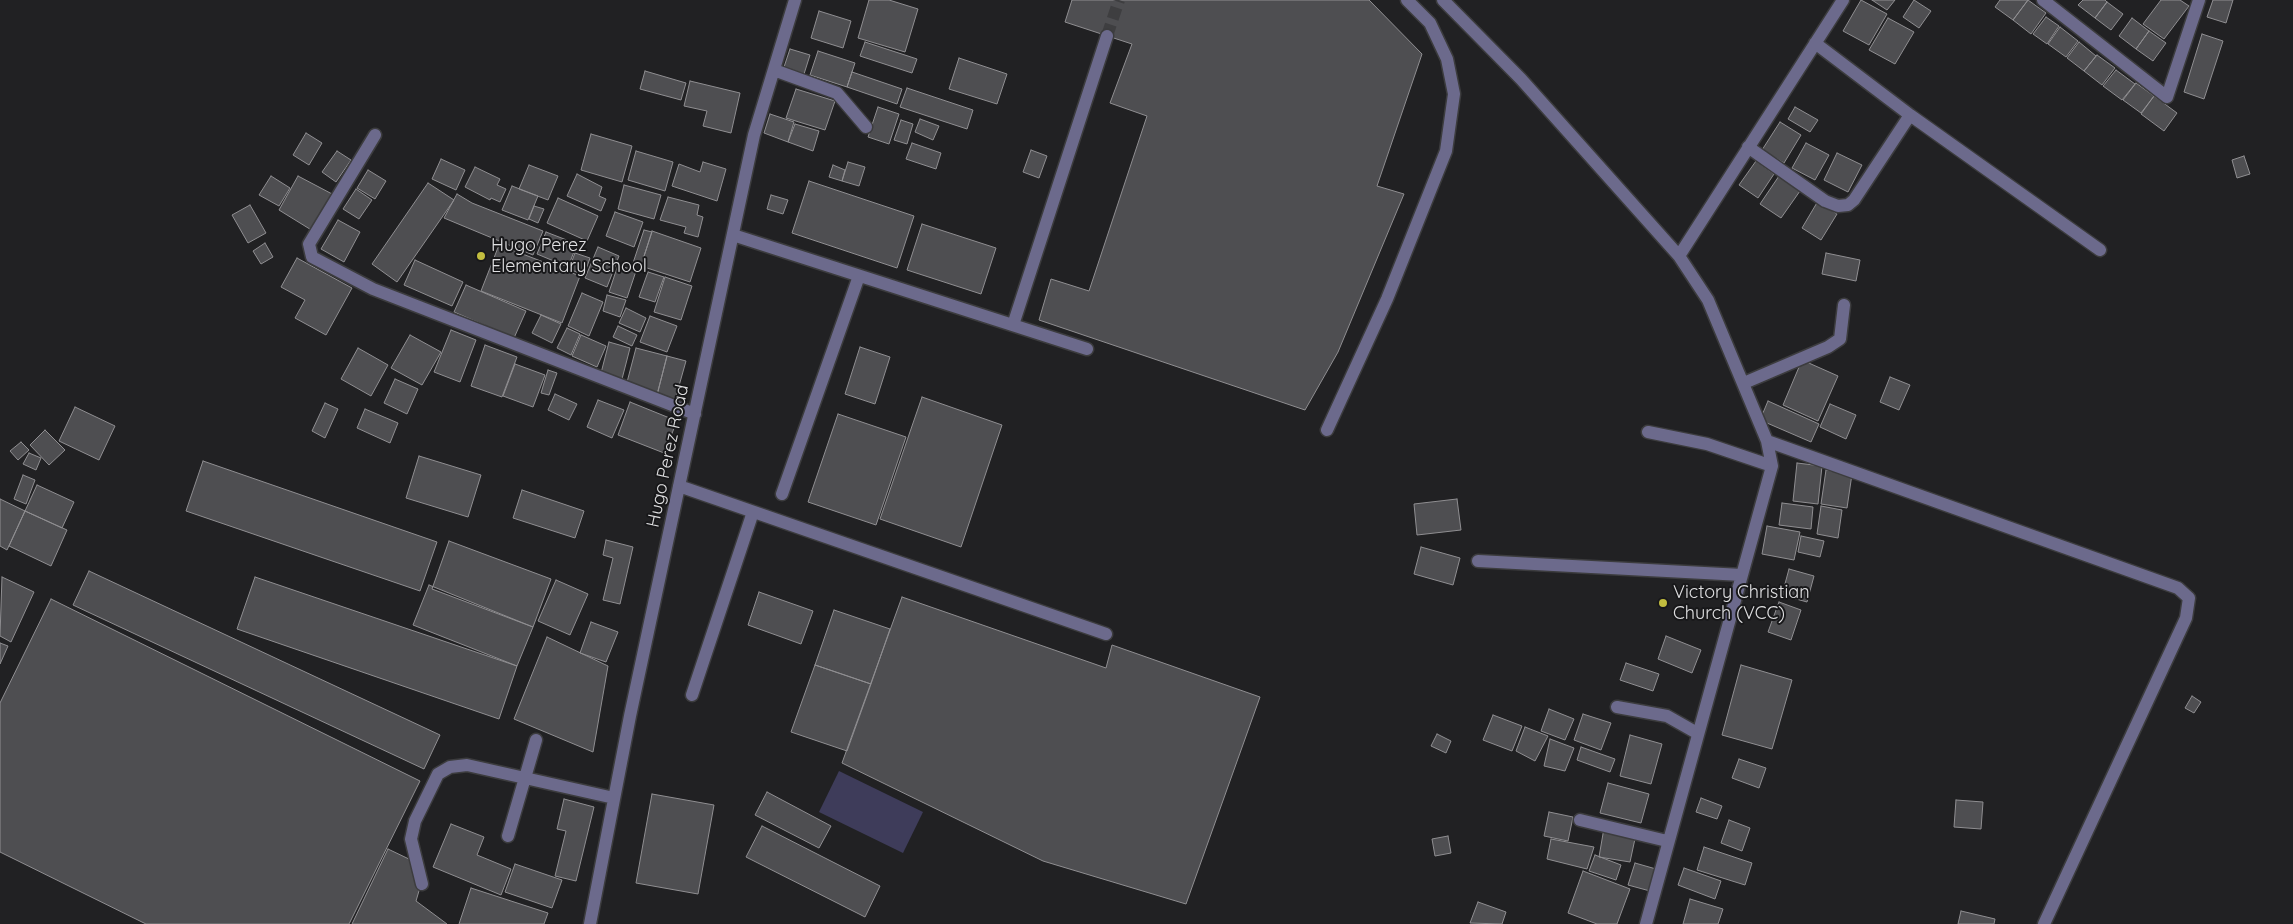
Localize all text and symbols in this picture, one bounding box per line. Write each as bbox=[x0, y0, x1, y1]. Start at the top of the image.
place label: Hugo Perez Elementary School bbox=[491, 235, 647, 278]
marker: Hugo Perez Elementary School bbox=[475, 250, 487, 262]
street label: Hugo Perez Road bbox=[642, 383, 694, 529]
place label: Victory Christian Church (VCC) bbox=[1673, 582, 1810, 624]
marker: Victory Christian Church (VCC) bbox=[1657, 597, 1669, 609]

